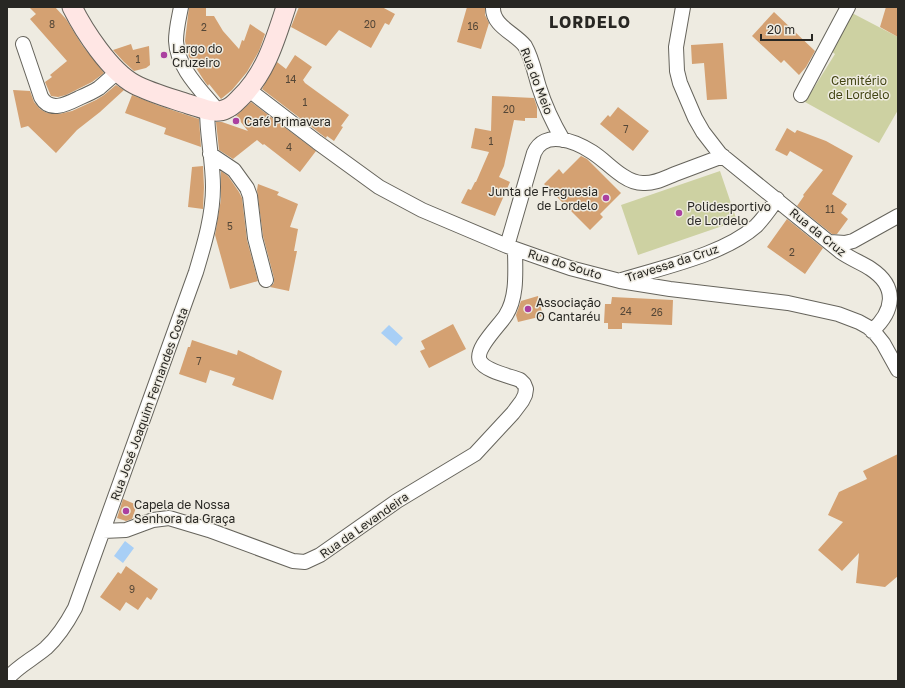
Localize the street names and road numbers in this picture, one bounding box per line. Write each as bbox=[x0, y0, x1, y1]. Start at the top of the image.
street label: Rua do Meio bbox=[517, 46, 557, 116]
street label: Rua da Cruz bbox=[787, 205, 849, 259]
street label: Travessa da Cruz bbox=[624, 241, 720, 285]
street label: Rua do Souto bbox=[526, 246, 604, 282]
street label: Rua José Joaquim Fernandes Costa bbox=[107, 305, 191, 503]
street label: Rua da Levandeira bbox=[317, 489, 411, 561]

